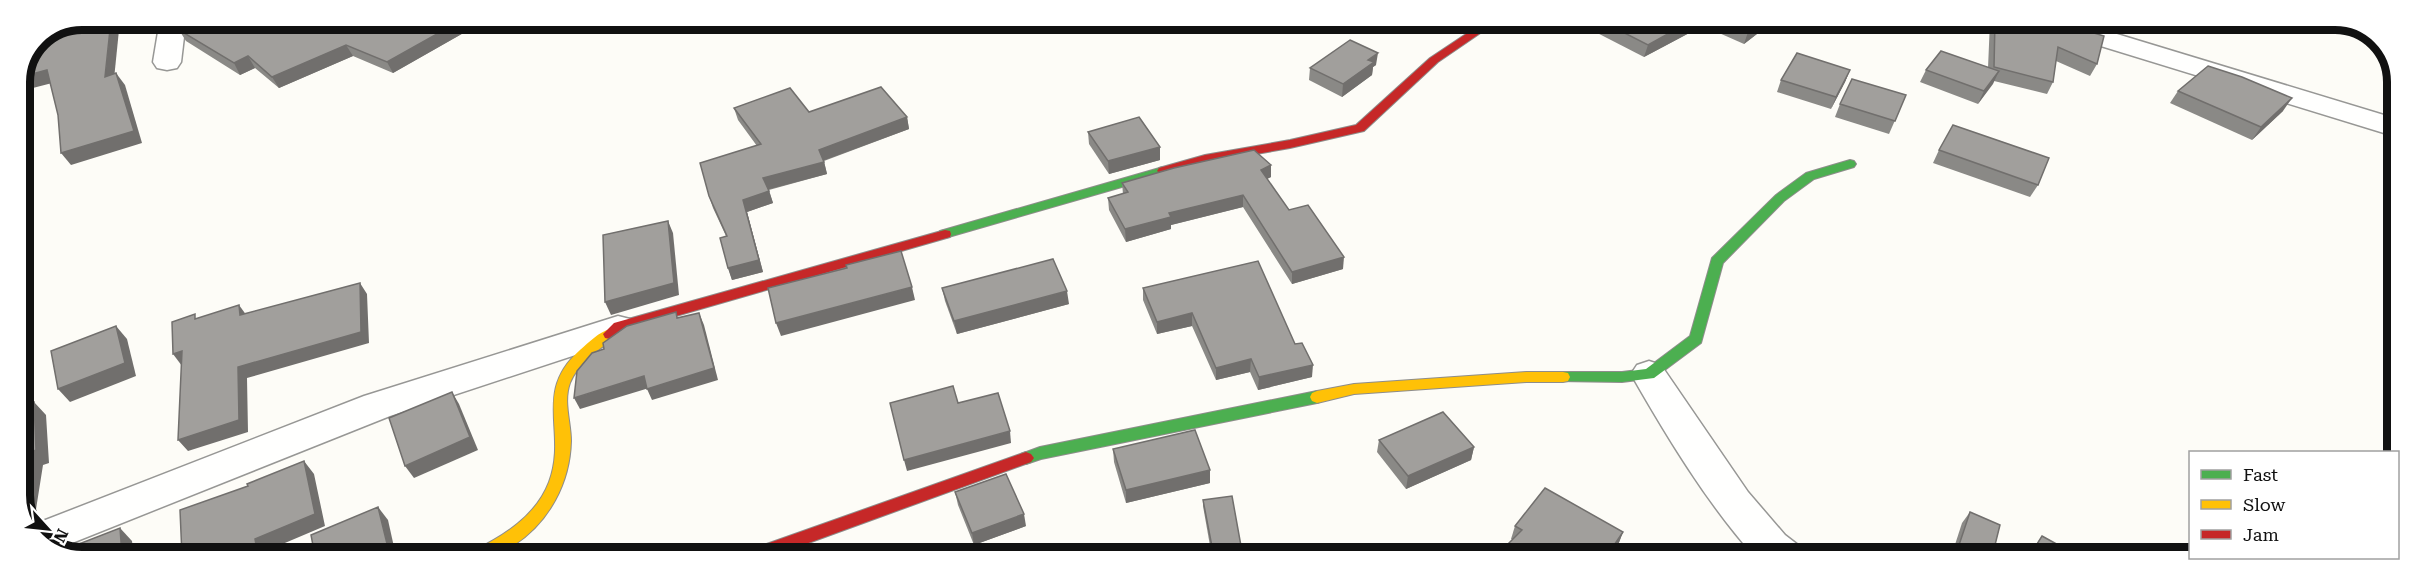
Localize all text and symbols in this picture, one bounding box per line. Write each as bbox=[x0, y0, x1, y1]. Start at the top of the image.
legend bbox=[2189, 451, 2399, 559]
text: Fast bbox=[2243, 464, 2278, 485]
text: Slow bbox=[2243, 494, 2285, 515]
north arrow bbox=[18, 499, 78, 559]
text: Jam bbox=[2243, 524, 2279, 545]
text: N bbox=[50, 526, 72, 545]

